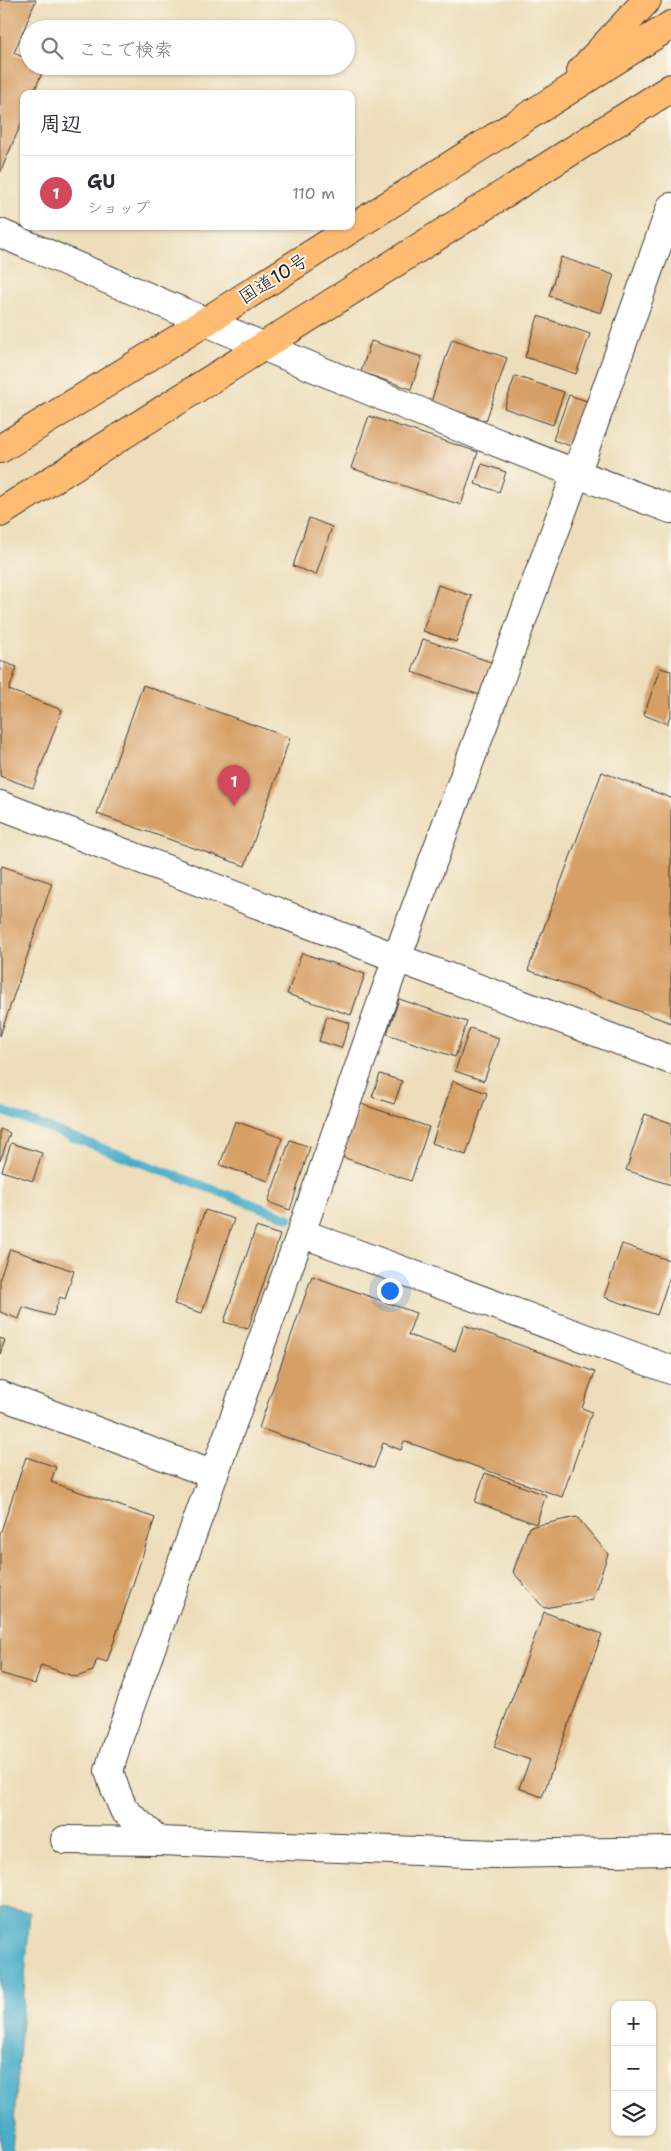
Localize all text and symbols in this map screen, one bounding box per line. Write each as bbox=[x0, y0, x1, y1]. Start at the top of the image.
search box bbox=[20, 20, 355, 75]
icon: search bbox=[38, 34, 66, 62]
text: ここで検索 bbox=[78, 37, 173, 62]
text: 周辺 bbox=[40, 110, 82, 138]
text: GU bbox=[87, 169, 115, 194]
text: 1 bbox=[52, 183, 60, 204]
text: 110 m bbox=[292, 183, 335, 204]
text: ショップ bbox=[87, 197, 150, 218]
street label: 国道10号 bbox=[234, 247, 313, 310]
pin: 1 bbox=[218, 765, 250, 806]
your location bbox=[377, 1278, 403, 1304]
map controls bbox=[611, 2001, 656, 2136]
button: + bbox=[611, 2001, 656, 2046]
button: − bbox=[611, 2046, 656, 2091]
button: layers bbox=[611, 2091, 656, 2136]

